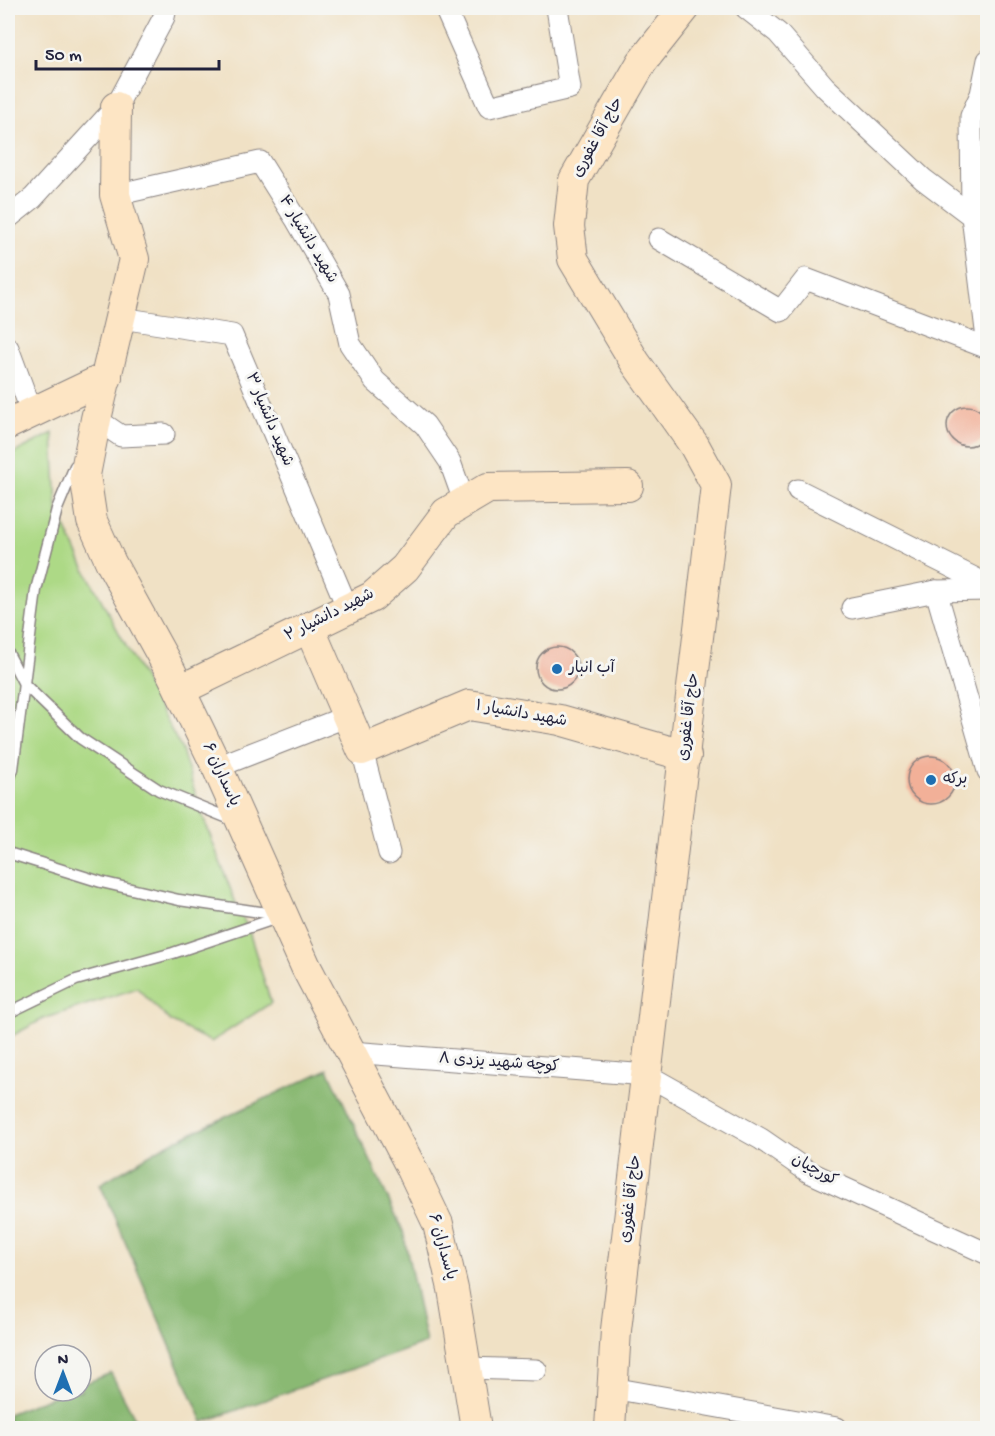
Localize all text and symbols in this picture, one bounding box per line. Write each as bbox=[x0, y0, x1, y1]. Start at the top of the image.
scale bar bbox=[36, 33, 219, 71]
text: 50 m bbox=[45, 46, 82, 67]
street label: حاج آقا غفوری bbox=[568, 94, 629, 181]
street label: شهید دانشیار ۴ bbox=[273, 193, 341, 287]
street label: شهید دانشیار ۳ bbox=[240, 370, 296, 470]
street label: شهید دانشیار ۲ bbox=[282, 585, 378, 647]
place label: آب انبار bbox=[568, 659, 615, 679]
marker: آب انبار bbox=[550, 662, 564, 676]
street label: حاج آقا غفوری bbox=[674, 672, 705, 762]
street label: شهید دانشیار ۱ bbox=[474, 698, 568, 732]
street label: پاسداران ۶ bbox=[197, 740, 243, 810]
place label: برکه bbox=[943, 771, 968, 790]
marker: برکه bbox=[924, 773, 938, 787]
street label: کوچه شهید یزدی ۸ bbox=[438, 1050, 560, 1078]
street label: کورچیان bbox=[788, 1151, 840, 1191]
street label: حاج آقا غفوری bbox=[616, 1154, 647, 1244]
street label: پاسداران ۶ bbox=[422, 1212, 460, 1282]
north arrow bbox=[33, 1343, 93, 1403]
text: N bbox=[58, 1352, 69, 1371]

